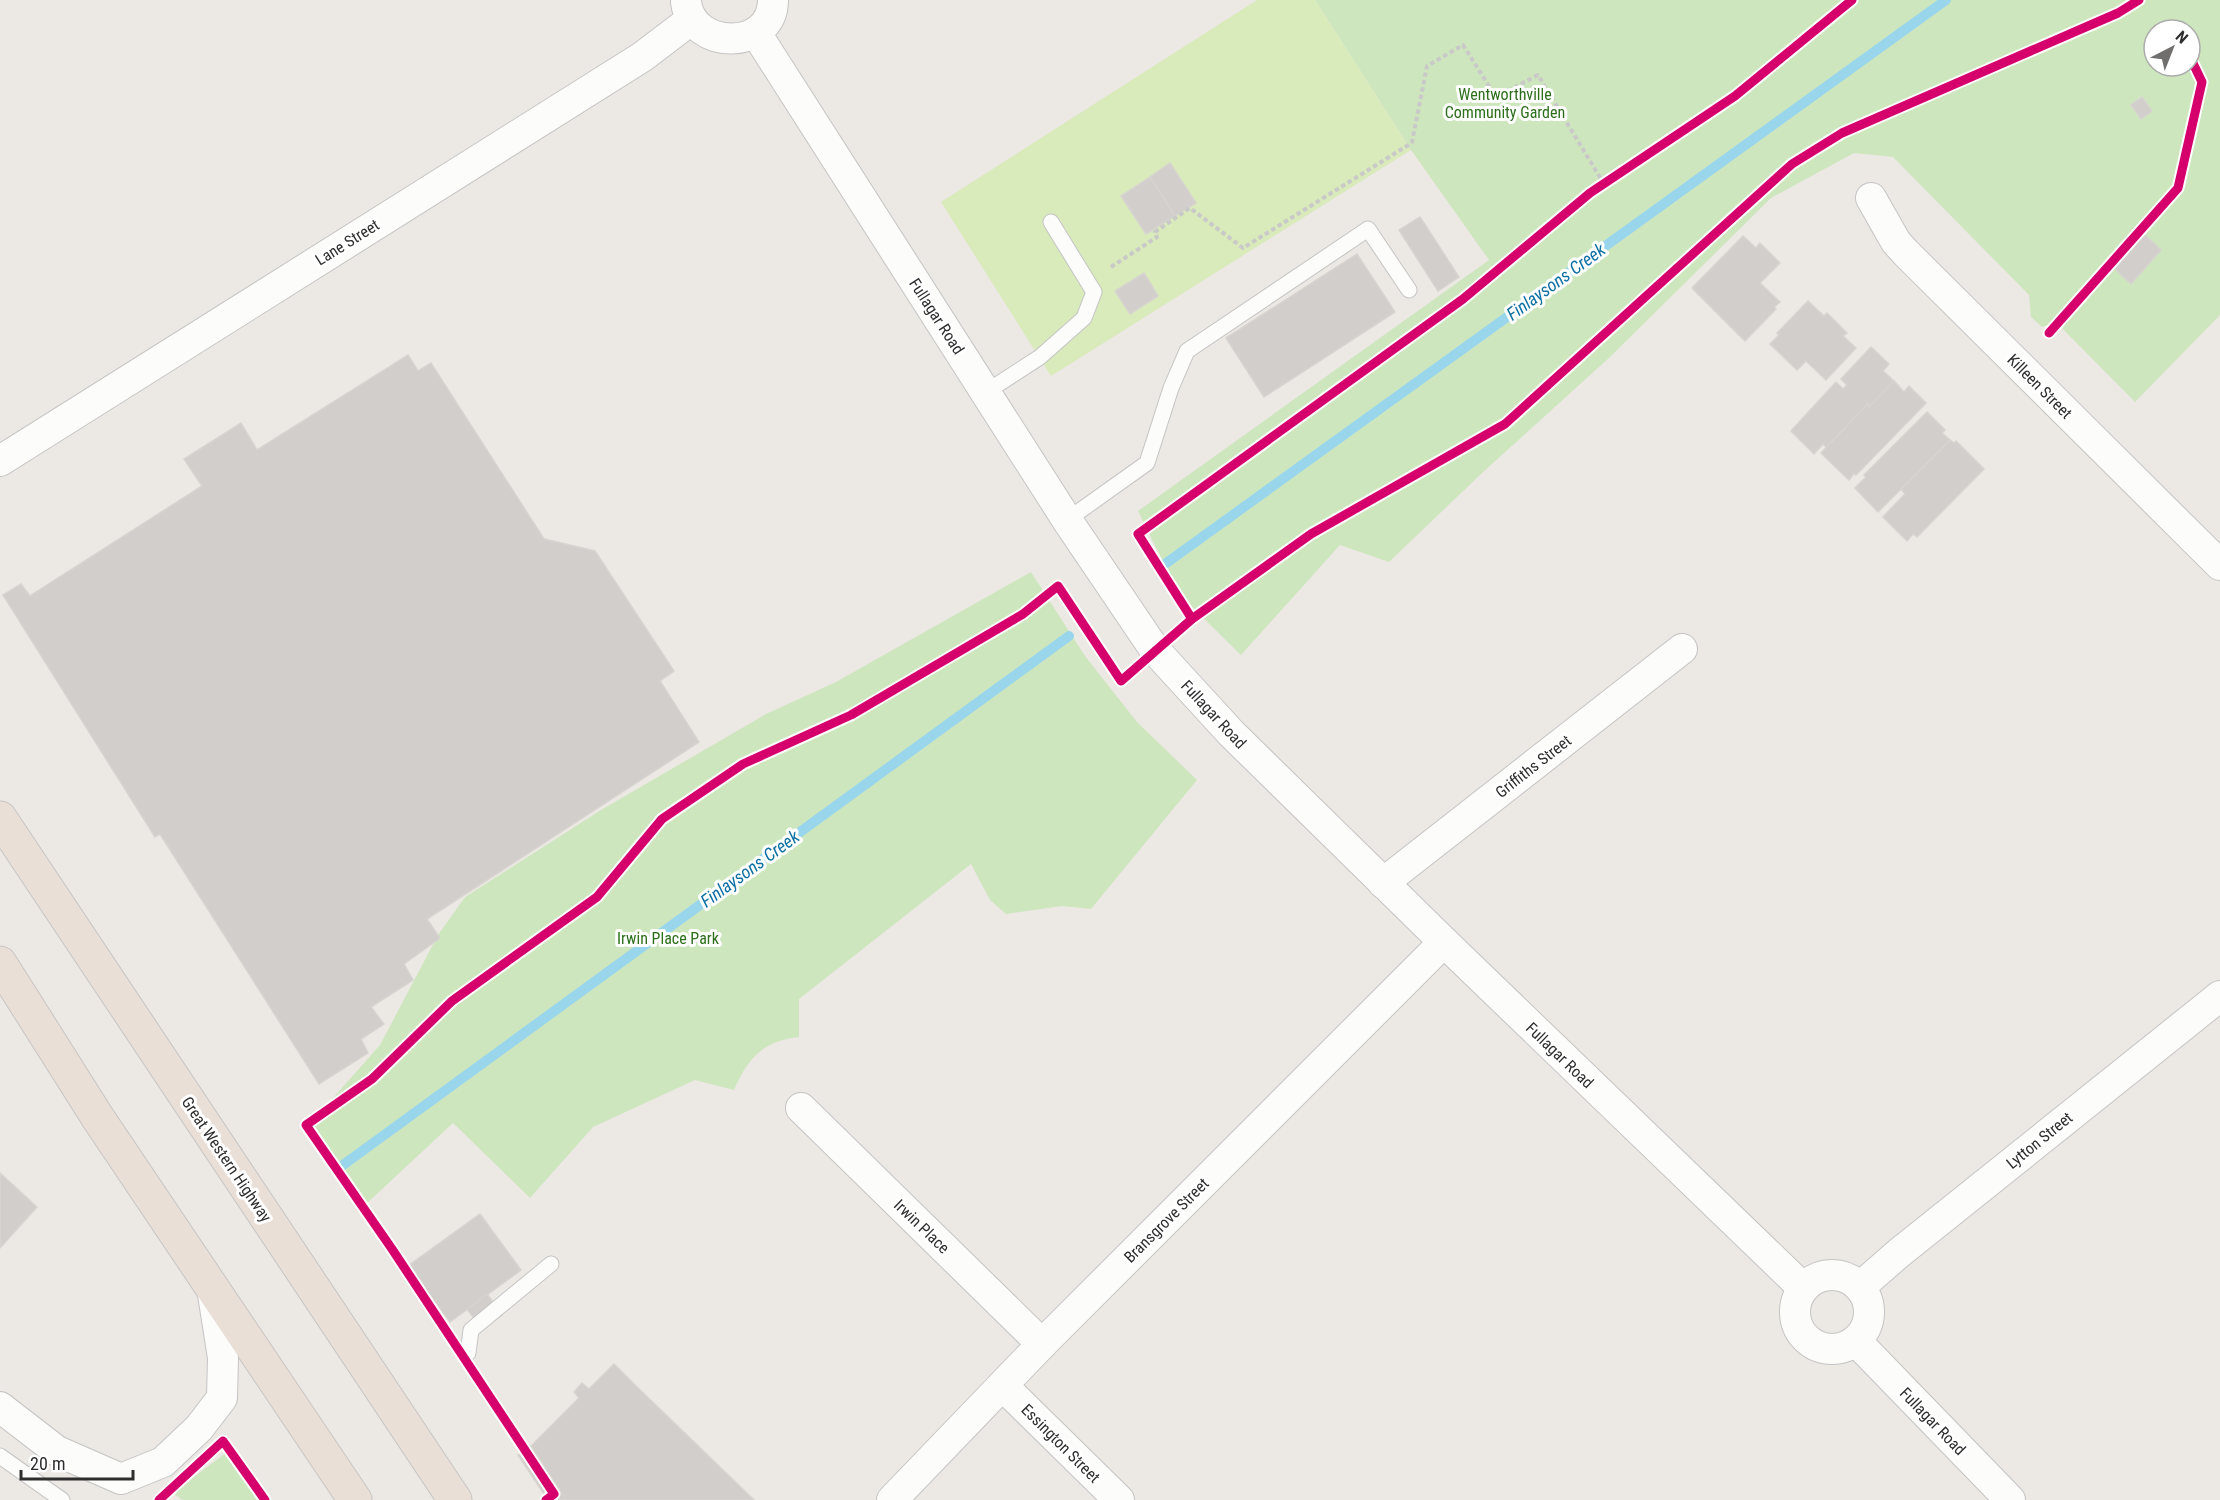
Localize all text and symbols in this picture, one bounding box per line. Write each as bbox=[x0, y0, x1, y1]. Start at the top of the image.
north arrow bbox=[2142, 18, 2202, 78]
text: N bbox=[2172, 27, 2192, 48]
park label: Wentworthville Community Garden bbox=[1445, 85, 1565, 122]
street label: Lane Street bbox=[312, 215, 383, 269]
water label: Finlaysons Creek bbox=[1502, 238, 1610, 324]
street label: Fullagar Road bbox=[905, 275, 968, 358]
street label: Killeen Street bbox=[2003, 350, 2076, 423]
street label: Fullagar Road bbox=[1177, 676, 1250, 752]
street label: Griffiths Street bbox=[1492, 731, 1575, 802]
water label: Finlaysons Creek bbox=[696, 825, 804, 911]
park label: Irwin Place Park bbox=[617, 929, 720, 948]
street label: Fullagar Road bbox=[1522, 1018, 1597, 1092]
street label: Great Western Highway bbox=[178, 1093, 276, 1226]
street label: Lytton Street bbox=[2002, 1108, 2076, 1173]
street label: Bransgrove Street bbox=[1120, 1174, 1213, 1267]
street label: Irwin Place bbox=[890, 1195, 953, 1257]
street label: Fullagar Road bbox=[1896, 1384, 1970, 1459]
street label: Essington Street bbox=[1017, 1400, 1104, 1487]
scale bar bbox=[21, 1443, 134, 1481]
text: 20 m bbox=[30, 1453, 65, 1474]

